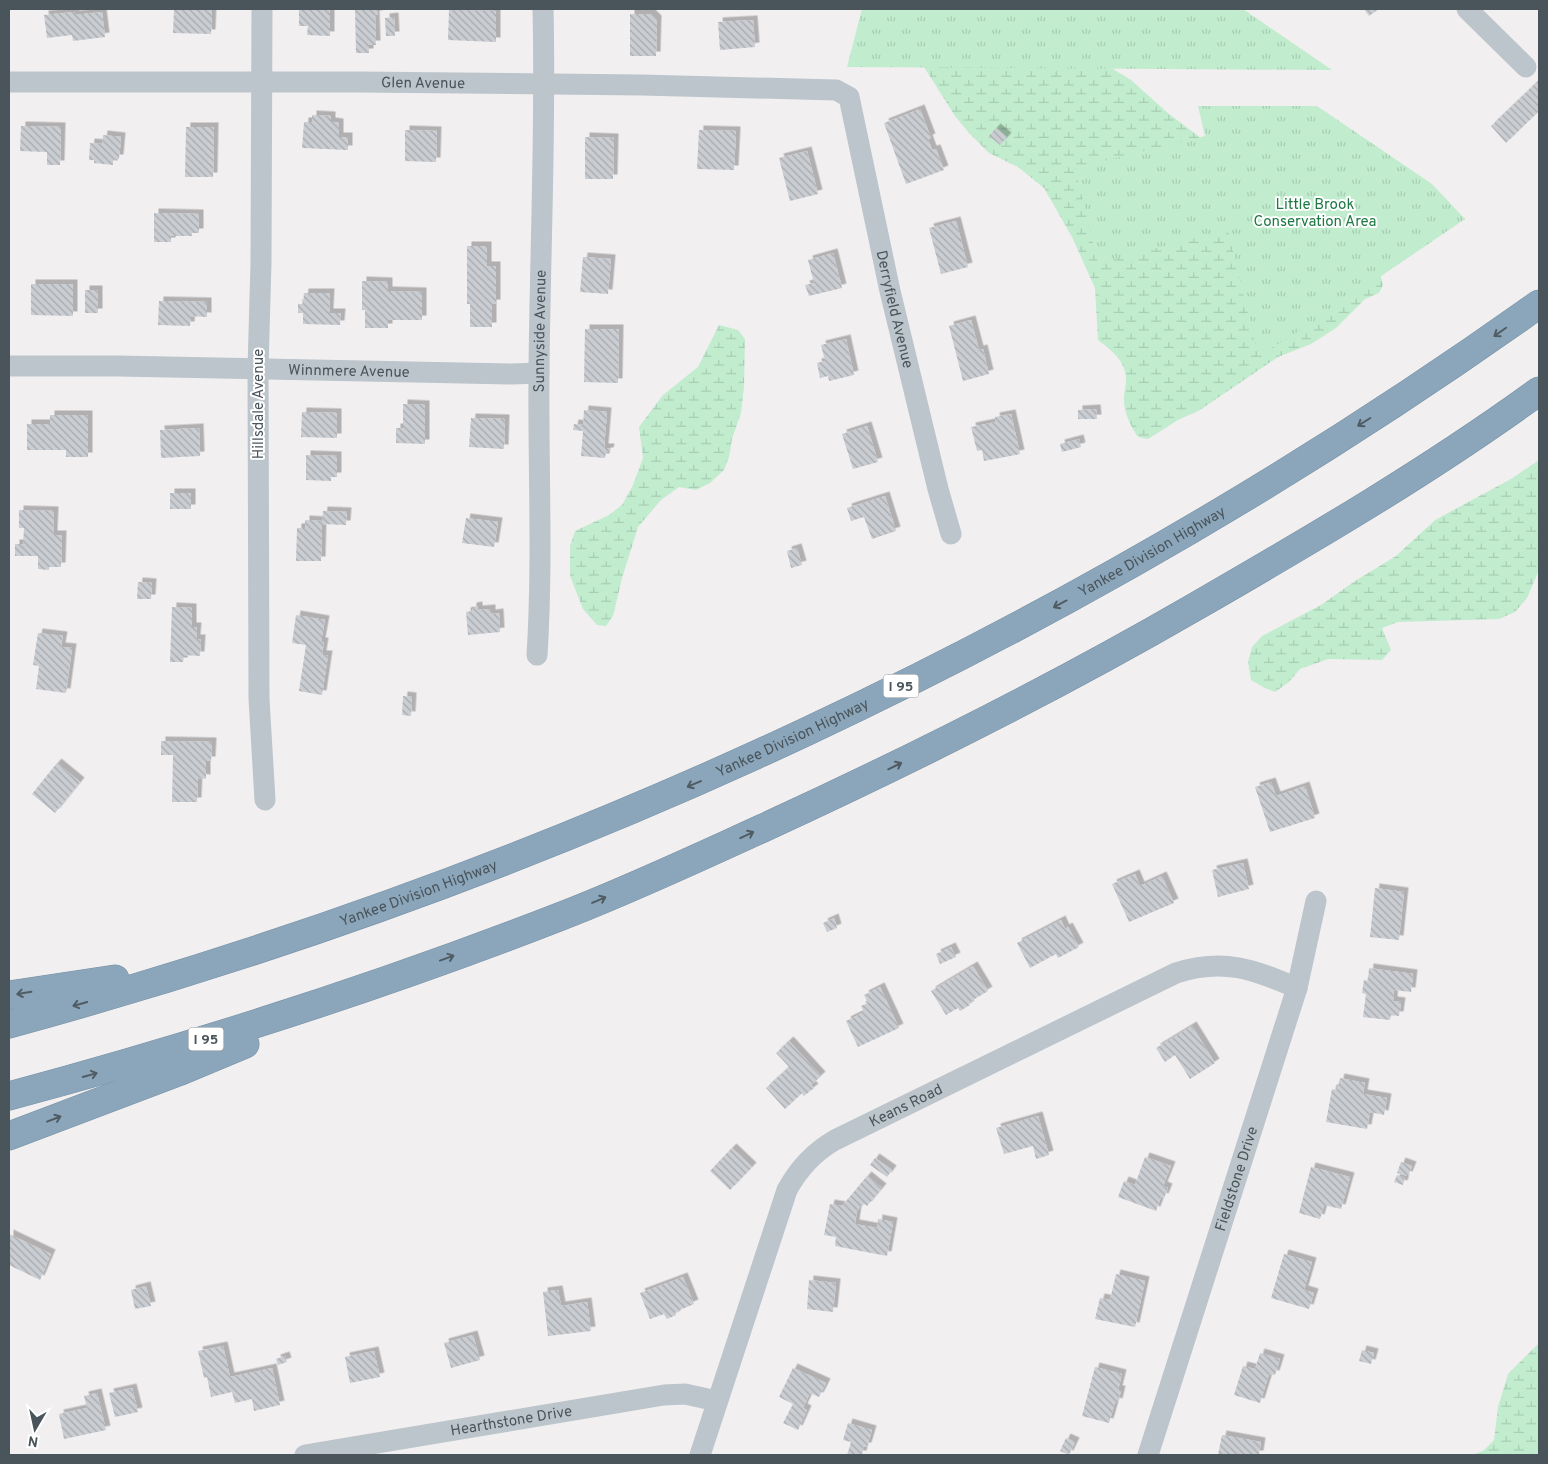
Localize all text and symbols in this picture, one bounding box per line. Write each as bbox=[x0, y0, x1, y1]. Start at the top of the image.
street label: Glen Avenue bbox=[381, 74, 465, 94]
park label: Little Brook Conservation Area bbox=[1253, 196, 1377, 232]
street label: Derryfield Avenue bbox=[871, 249, 916, 370]
street label: Sunnyside Avenue bbox=[531, 270, 552, 392]
one-way arrow bbox=[1493, 327, 1507, 337]
street label: Hillsdale Avenue bbox=[250, 349, 269, 459]
street label: Winnmere Avenue bbox=[288, 361, 410, 383]
one-way arrow bbox=[1358, 417, 1372, 427]
street label: Yankee Division Highway bbox=[1075, 503, 1230, 602]
one-way arrow bbox=[1052, 599, 1067, 609]
road number: I 95 bbox=[884, 674, 918, 698]
street label: Yankee Division Highway bbox=[713, 695, 873, 783]
one-way arrow bbox=[887, 761, 902, 771]
one-way arrow bbox=[687, 779, 702, 789]
one-way arrow bbox=[739, 830, 754, 839]
street label: Yankee Division Highway bbox=[337, 857, 501, 932]
one-way arrow bbox=[591, 895, 606, 905]
one-way arrow bbox=[438, 953, 454, 962]
one-way arrow bbox=[17, 988, 33, 998]
one-way arrow bbox=[73, 1000, 89, 1010]
road number: I 95 bbox=[188, 1028, 224, 1050]
one-way arrow bbox=[81, 1069, 97, 1079]
street label: Keans Road bbox=[867, 1081, 946, 1133]
one-way arrow bbox=[47, 1113, 62, 1122]
street label: Fieldstone Drive bbox=[1212, 1124, 1263, 1234]
street label: Hearthstone Drive bbox=[449, 1403, 574, 1442]
north arrow bbox=[10, 1404, 60, 1454]
text: N bbox=[27, 1431, 40, 1450]

